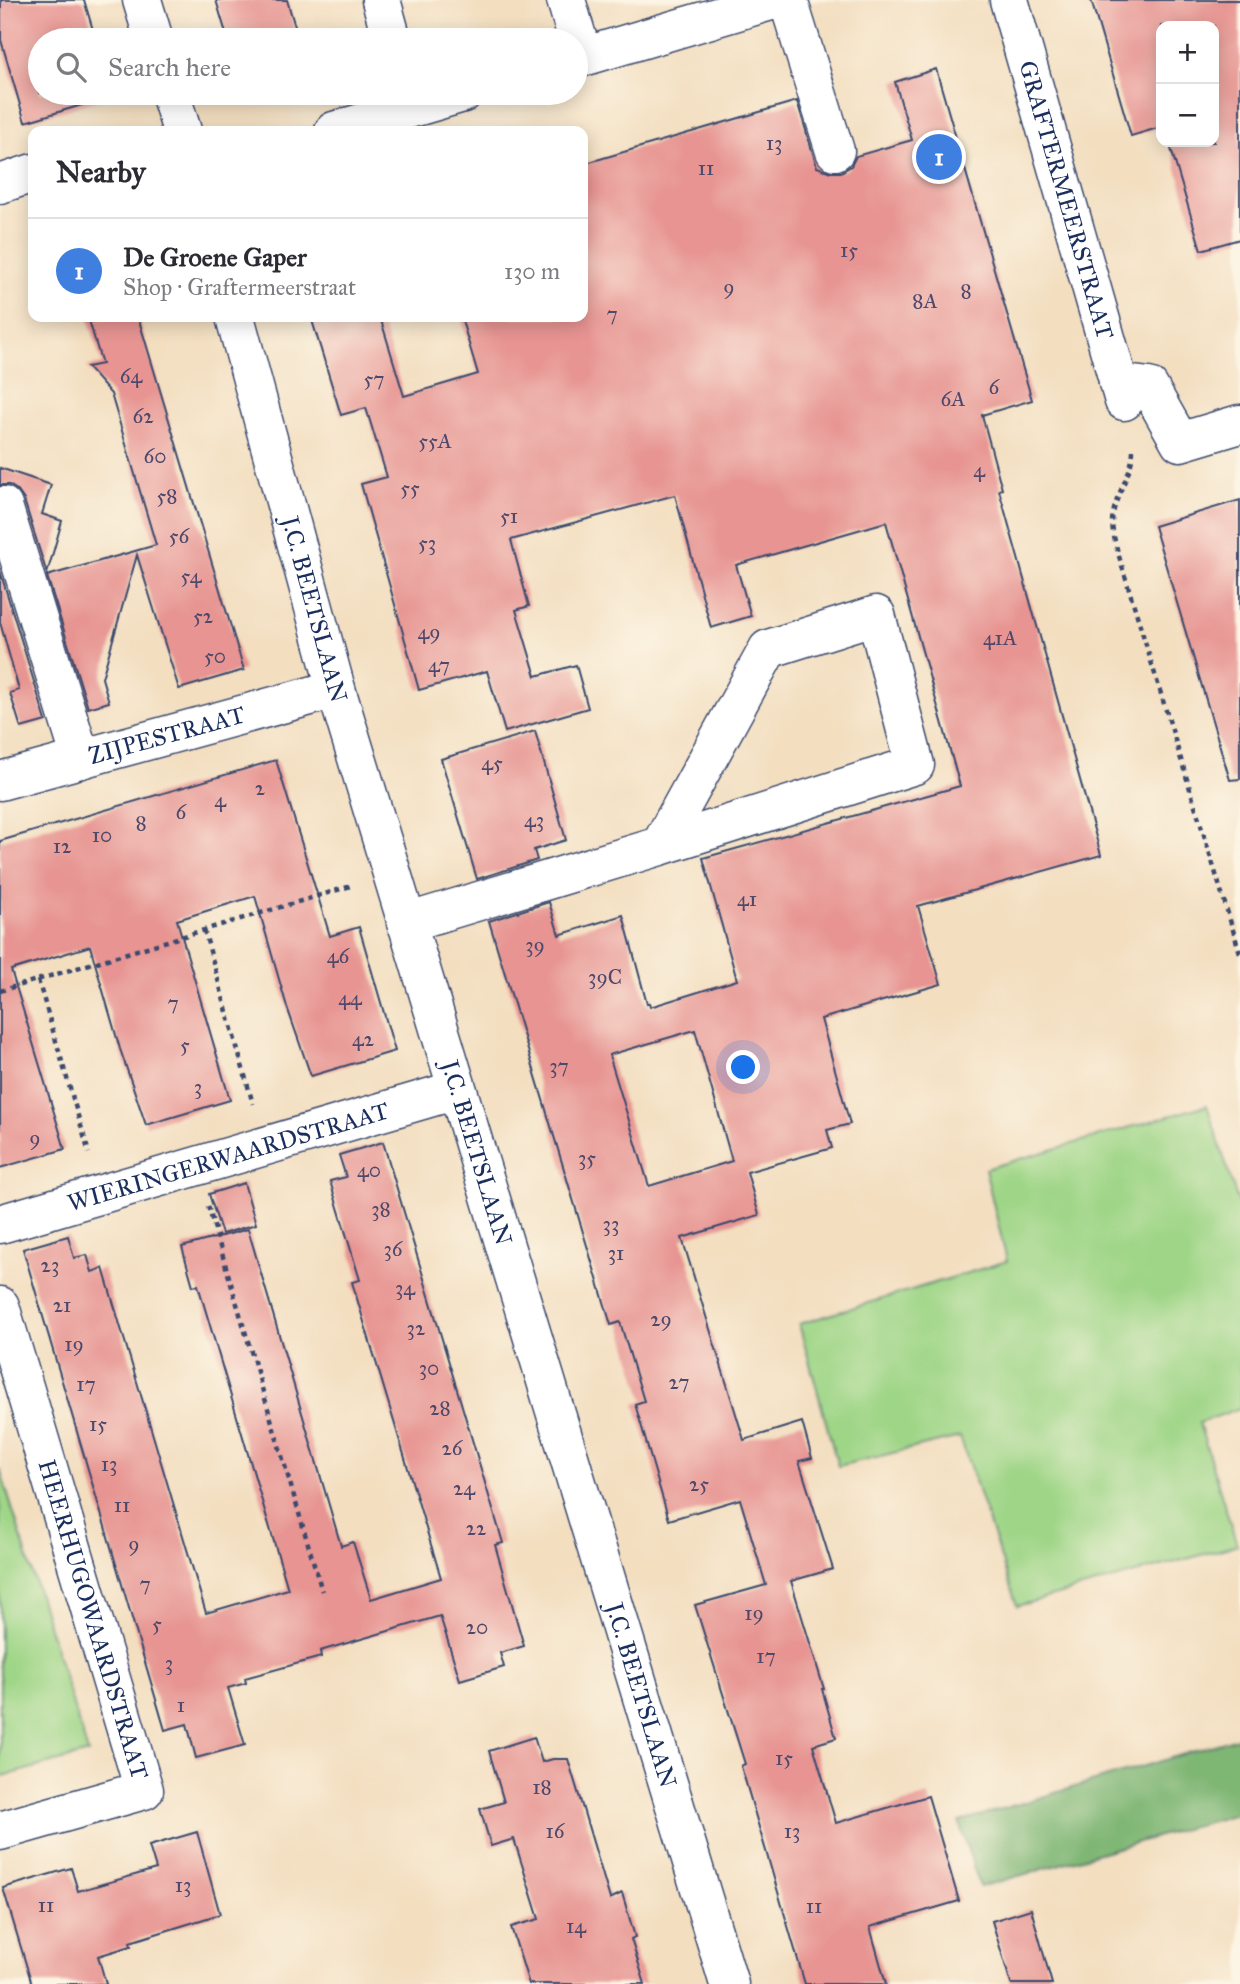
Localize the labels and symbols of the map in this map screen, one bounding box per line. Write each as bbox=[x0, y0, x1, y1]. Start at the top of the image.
street label: GRAFTERMEERSTRAAT bbox=[1012, 57, 1121, 343]
house number: 13 bbox=[766, 130, 782, 156]
pin: 1 bbox=[916, 131, 962, 183]
house number: 11 bbox=[698, 155, 714, 181]
house number: 15 bbox=[840, 237, 858, 263]
house number: 9 bbox=[723, 274, 735, 300]
house number: 8 bbox=[960, 278, 972, 304]
house number: 8A bbox=[912, 288, 938, 314]
house number: 7 bbox=[606, 301, 618, 327]
house number: 64 bbox=[120, 363, 144, 389]
house number: 57 bbox=[364, 366, 384, 392]
house number: 6 bbox=[989, 374, 1001, 400]
house number: 6A bbox=[941, 386, 965, 412]
house number: 62 bbox=[132, 403, 154, 429]
house number: 55A bbox=[418, 428, 452, 454]
house number: 60 bbox=[144, 443, 167, 469]
house number: 4 bbox=[973, 457, 986, 483]
house number: 55 bbox=[400, 475, 420, 501]
house number: 58 bbox=[157, 483, 177, 509]
house number: 51 bbox=[500, 503, 518, 529]
street label: J.C. BEETSLAAN bbox=[274, 510, 354, 706]
house number: 56 bbox=[169, 523, 190, 549]
house number: 53 bbox=[418, 530, 436, 556]
house number: 54 bbox=[181, 563, 203, 589]
house number: 52 bbox=[193, 603, 214, 629]
house number: 49 bbox=[418, 619, 440, 645]
house number: 41A bbox=[983, 625, 1017, 651]
house number: 50 bbox=[204, 643, 226, 669]
house number: 47 bbox=[428, 652, 450, 678]
street label: ZIJPESTRAAT bbox=[85, 700, 249, 771]
house number: 45 bbox=[481, 750, 503, 776]
house number: 2 bbox=[255, 775, 266, 801]
house number: 4 bbox=[214, 787, 227, 813]
house number: 6 bbox=[176, 799, 188, 825]
house number: 43 bbox=[524, 807, 544, 833]
house number: 8 bbox=[135, 810, 147, 836]
house number: 10 bbox=[92, 822, 112, 848]
house number: 12 bbox=[53, 833, 72, 859]
house number: 41 bbox=[737, 886, 757, 912]
house number: 39 bbox=[525, 932, 545, 958]
house number: 46 bbox=[327, 943, 350, 969]
house number: 39C bbox=[588, 964, 622, 990]
house number: 44 bbox=[338, 985, 363, 1011]
house number: 7 bbox=[167, 990, 179, 1016]
house number: 42 bbox=[352, 1026, 375, 1052]
house number: 5 bbox=[180, 1032, 190, 1058]
your location bbox=[726, 1050, 760, 1084]
house number: 37 bbox=[549, 1053, 569, 1079]
street label: J.C. BEETSLAAN bbox=[434, 1054, 519, 1249]
house number: 3 bbox=[194, 1074, 202, 1100]
street label: WIERINGERWAARDSTRAAT bbox=[64, 1095, 393, 1218]
house number: 9 bbox=[29, 1125, 41, 1151]
house number: 35 bbox=[578, 1145, 596, 1171]
house number: 40 bbox=[357, 1157, 381, 1183]
house number: 38 bbox=[371, 1196, 391, 1222]
house number: 33 bbox=[603, 1211, 619, 1237]
house number: 36 bbox=[383, 1236, 404, 1262]
house number: 31 bbox=[608, 1240, 624, 1266]
house number: 23 bbox=[41, 1252, 59, 1278]
house number: 34 bbox=[395, 1275, 416, 1301]
house number: 21 bbox=[53, 1292, 71, 1318]
house number: 29 bbox=[650, 1306, 672, 1332]
house number: 32 bbox=[407, 1315, 426, 1341]
house number: 19 bbox=[64, 1331, 84, 1357]
house number: 30 bbox=[419, 1355, 439, 1381]
house number: 27 bbox=[669, 1369, 690, 1395]
house number: 17 bbox=[76, 1371, 96, 1397]
house number: 28 bbox=[429, 1395, 451, 1421]
house number: 15 bbox=[89, 1411, 107, 1437]
house number: 26 bbox=[441, 1435, 464, 1461]
house number: 13 bbox=[101, 1451, 117, 1477]
street label: HEERHUGOWAARDSTRAAT bbox=[31, 1456, 155, 1783]
house number: 25 bbox=[689, 1471, 709, 1497]
house number: 24 bbox=[453, 1475, 476, 1501]
house number: 11 bbox=[114, 1492, 130, 1518]
house number: 22 bbox=[466, 1515, 487, 1541]
house number: 9 bbox=[128, 1531, 140, 1557]
house number: 7 bbox=[139, 1571, 151, 1597]
street label: J.C. BEETSLAAN bbox=[598, 1596, 684, 1791]
house number: 19 bbox=[744, 1600, 764, 1626]
house number: 5 bbox=[152, 1611, 162, 1637]
house number: 20 bbox=[466, 1614, 488, 1640]
house number: 17 bbox=[756, 1643, 776, 1669]
house number: 3 bbox=[165, 1650, 173, 1676]
house number: 1 bbox=[177, 1692, 185, 1718]
house number: 15 bbox=[775, 1745, 793, 1771]
house number: 18 bbox=[532, 1774, 552, 1800]
house number: 16 bbox=[545, 1818, 566, 1844]
house number: 13 bbox=[784, 1818, 800, 1844]
house number: 13 bbox=[175, 1872, 191, 1898]
house number: 11 bbox=[38, 1892, 54, 1918]
house number: 11 bbox=[806, 1893, 822, 1919]
house number: 14 bbox=[566, 1913, 587, 1939]

